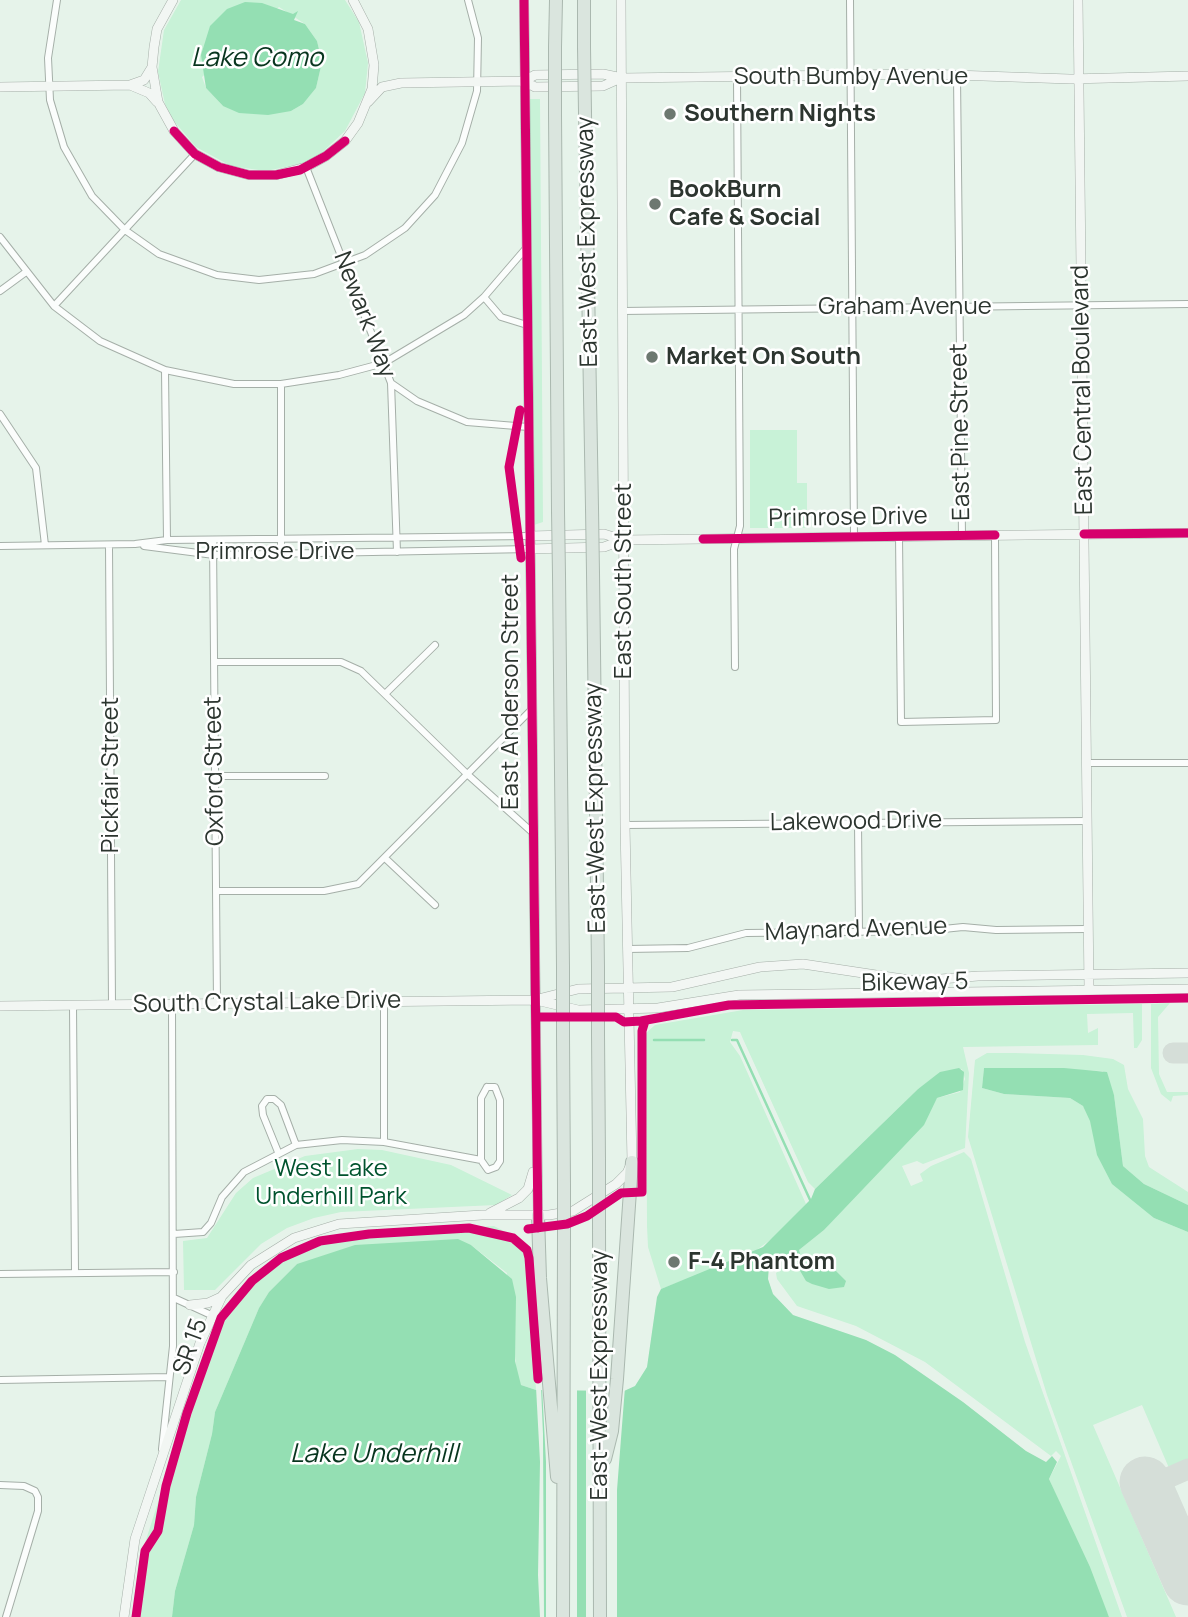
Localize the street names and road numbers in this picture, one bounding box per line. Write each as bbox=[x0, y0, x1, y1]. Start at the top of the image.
street label: South Bumby Avenue bbox=[734, 63, 968, 91]
street label: East-West Expressway bbox=[571, 116, 605, 368]
street label: Newark Way bbox=[327, 248, 401, 382]
street label: East Central Boulevard bbox=[1066, 265, 1100, 515]
street label: Graham Avenue bbox=[818, 293, 992, 321]
street label: East Pine Street bbox=[945, 343, 977, 521]
street label: East South Street bbox=[610, 483, 638, 679]
street label: Primrose Drive bbox=[768, 502, 928, 534]
street label: Primrose Drive bbox=[195, 538, 355, 566]
street label: East Anderson Street bbox=[497, 574, 525, 810]
street label: East-West Expressway bbox=[579, 682, 613, 934]
street label: Oxford Street bbox=[199, 696, 231, 846]
street label: Pickfair Street bbox=[97, 697, 125, 853]
street label: Lakewood Drive bbox=[770, 806, 942, 838]
street label: Maynard Avenue bbox=[764, 912, 948, 948]
street label: Bikeway 5 bbox=[861, 968, 969, 998]
street label: South Crystal Lake Drive bbox=[133, 986, 401, 1020]
street label: East-West Expressway bbox=[586, 1250, 614, 1500]
street label: SR 15 bbox=[168, 1315, 214, 1379]

